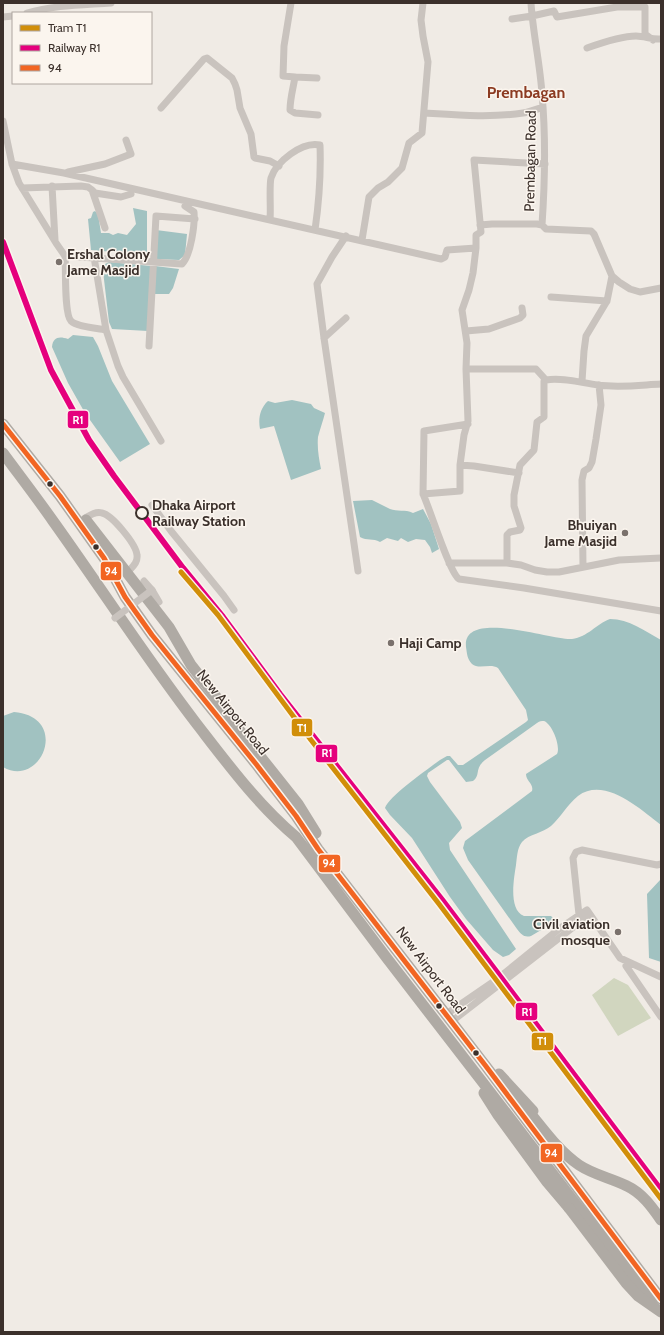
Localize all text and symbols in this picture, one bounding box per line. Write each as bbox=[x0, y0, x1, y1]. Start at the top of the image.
legend bbox=[12, 12, 152, 84]
text: Tram T1 bbox=[48, 20, 86, 35]
text: Railway R1 bbox=[48, 40, 100, 55]
text: 94 bbox=[48, 60, 62, 75]
district label: Prembagan bbox=[487, 83, 565, 102]
street label: Prembagan Road bbox=[520, 110, 540, 212]
place label: Ershal Colony Jame Masjid bbox=[66, 245, 150, 279]
marker: Ershal Colony Jame Masjid bbox=[54, 257, 64, 267]
line badge: R1 bbox=[67, 410, 89, 429]
text: R1 bbox=[73, 413, 83, 427]
unlabelled marker bbox=[45, 479, 55, 489]
place label: Dhaka Airport Railway Station bbox=[152, 496, 246, 530]
marker: Dhaka Airport Railway Station bbox=[135, 506, 149, 520]
place label: Bhuiyan Jame Masjid bbox=[544, 516, 617, 550]
marker: Bhuiyan Jame Masjid bbox=[620, 528, 630, 538]
unlabelled marker bbox=[91, 542, 101, 552]
line badge: 94 bbox=[100, 561, 122, 581]
text: 94 bbox=[104, 564, 118, 578]
place label: Haji Camp bbox=[399, 634, 462, 652]
marker: Haji Camp bbox=[386, 638, 396, 648]
street label: New Airport Road bbox=[193, 666, 273, 758]
line badge: T1 bbox=[291, 718, 313, 737]
text: T1 bbox=[297, 721, 307, 735]
line badge: R1 bbox=[315, 744, 338, 763]
text: R1 bbox=[322, 746, 332, 760]
line badge: 94 bbox=[318, 854, 341, 873]
text: 94 bbox=[322, 856, 336, 870]
place label: Civil aviation mosque bbox=[533, 915, 610, 949]
street label: New Airport Road bbox=[392, 923, 470, 1017]
marker: Civil aviation mosque bbox=[613, 927, 623, 937]
unlabelled marker bbox=[434, 1001, 444, 1011]
line badge: R1 bbox=[515, 1002, 538, 1021]
text: R1 bbox=[522, 1005, 532, 1019]
line badge: T1 bbox=[531, 1032, 554, 1051]
text: T1 bbox=[537, 1034, 547, 1048]
unlabelled marker bbox=[471, 1048, 481, 1058]
line badge: 94 bbox=[540, 1143, 563, 1163]
text: 94 bbox=[544, 1146, 558, 1160]

